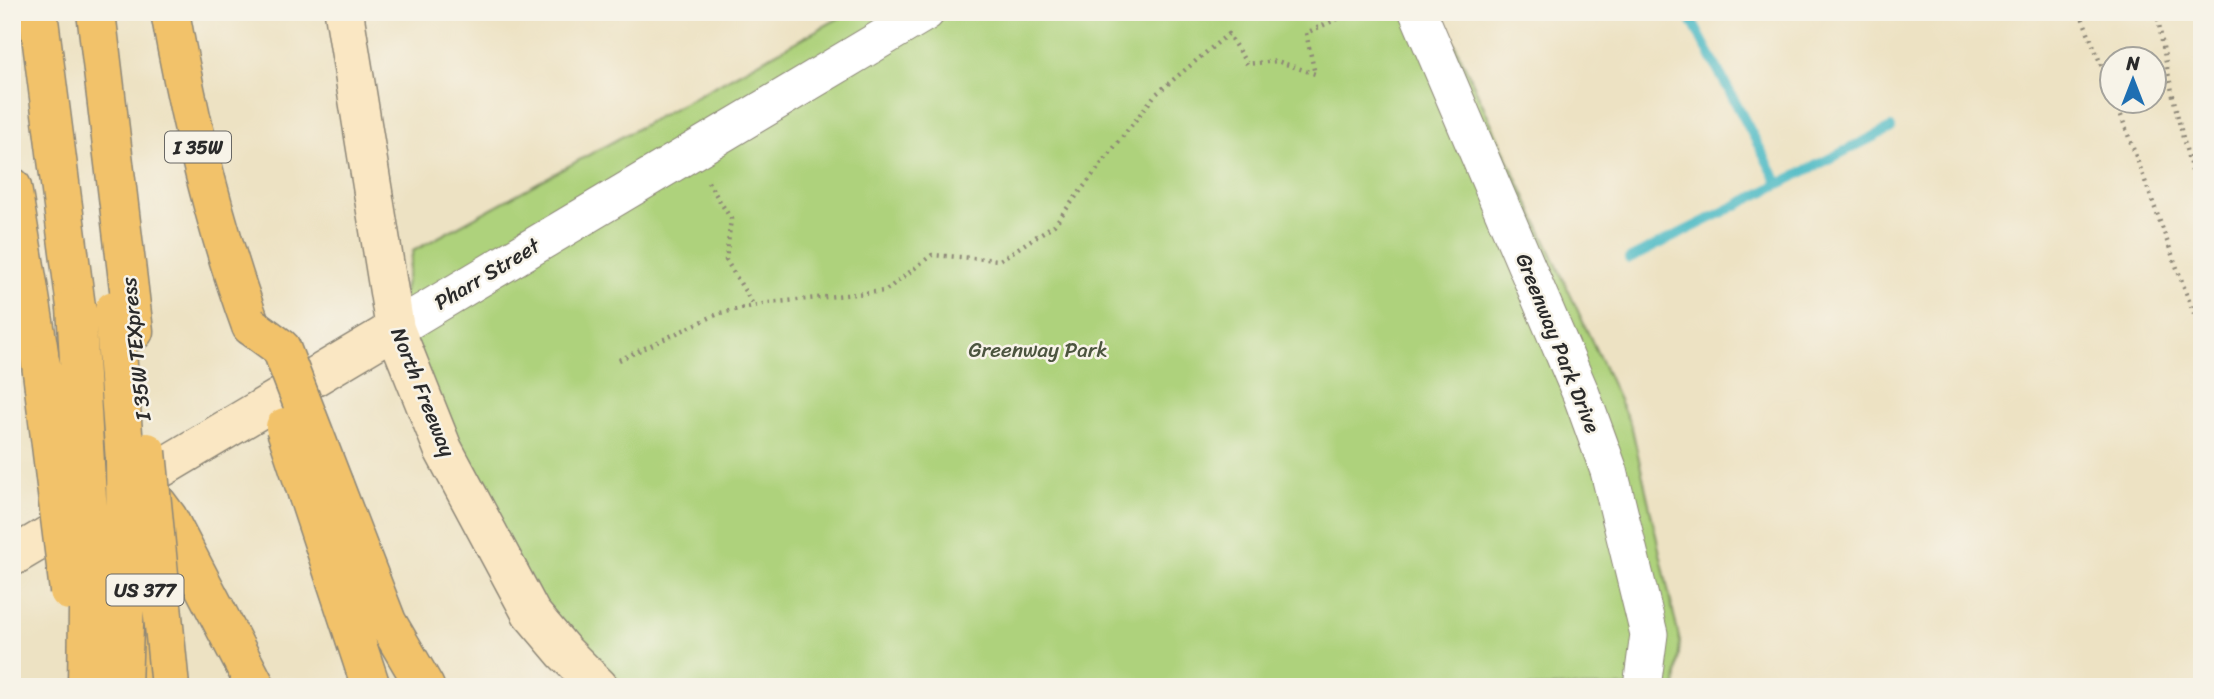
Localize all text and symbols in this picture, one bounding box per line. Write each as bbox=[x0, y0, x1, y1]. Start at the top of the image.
north arrow bbox=[2098, 46, 2168, 116]
text: N bbox=[2125, 47, 2140, 80]
road number: I 35W bbox=[165, 132, 231, 162]
street label: Pharr Street bbox=[427, 227, 549, 321]
street label: Greenway Park Drive bbox=[1505, 247, 1611, 439]
street label: I 35W TEXpress bbox=[110, 275, 163, 424]
street label: North Freeway bbox=[380, 321, 466, 463]
park label: Greenway Park bbox=[968, 331, 1108, 369]
road number: US 377 bbox=[106, 575, 184, 606]

